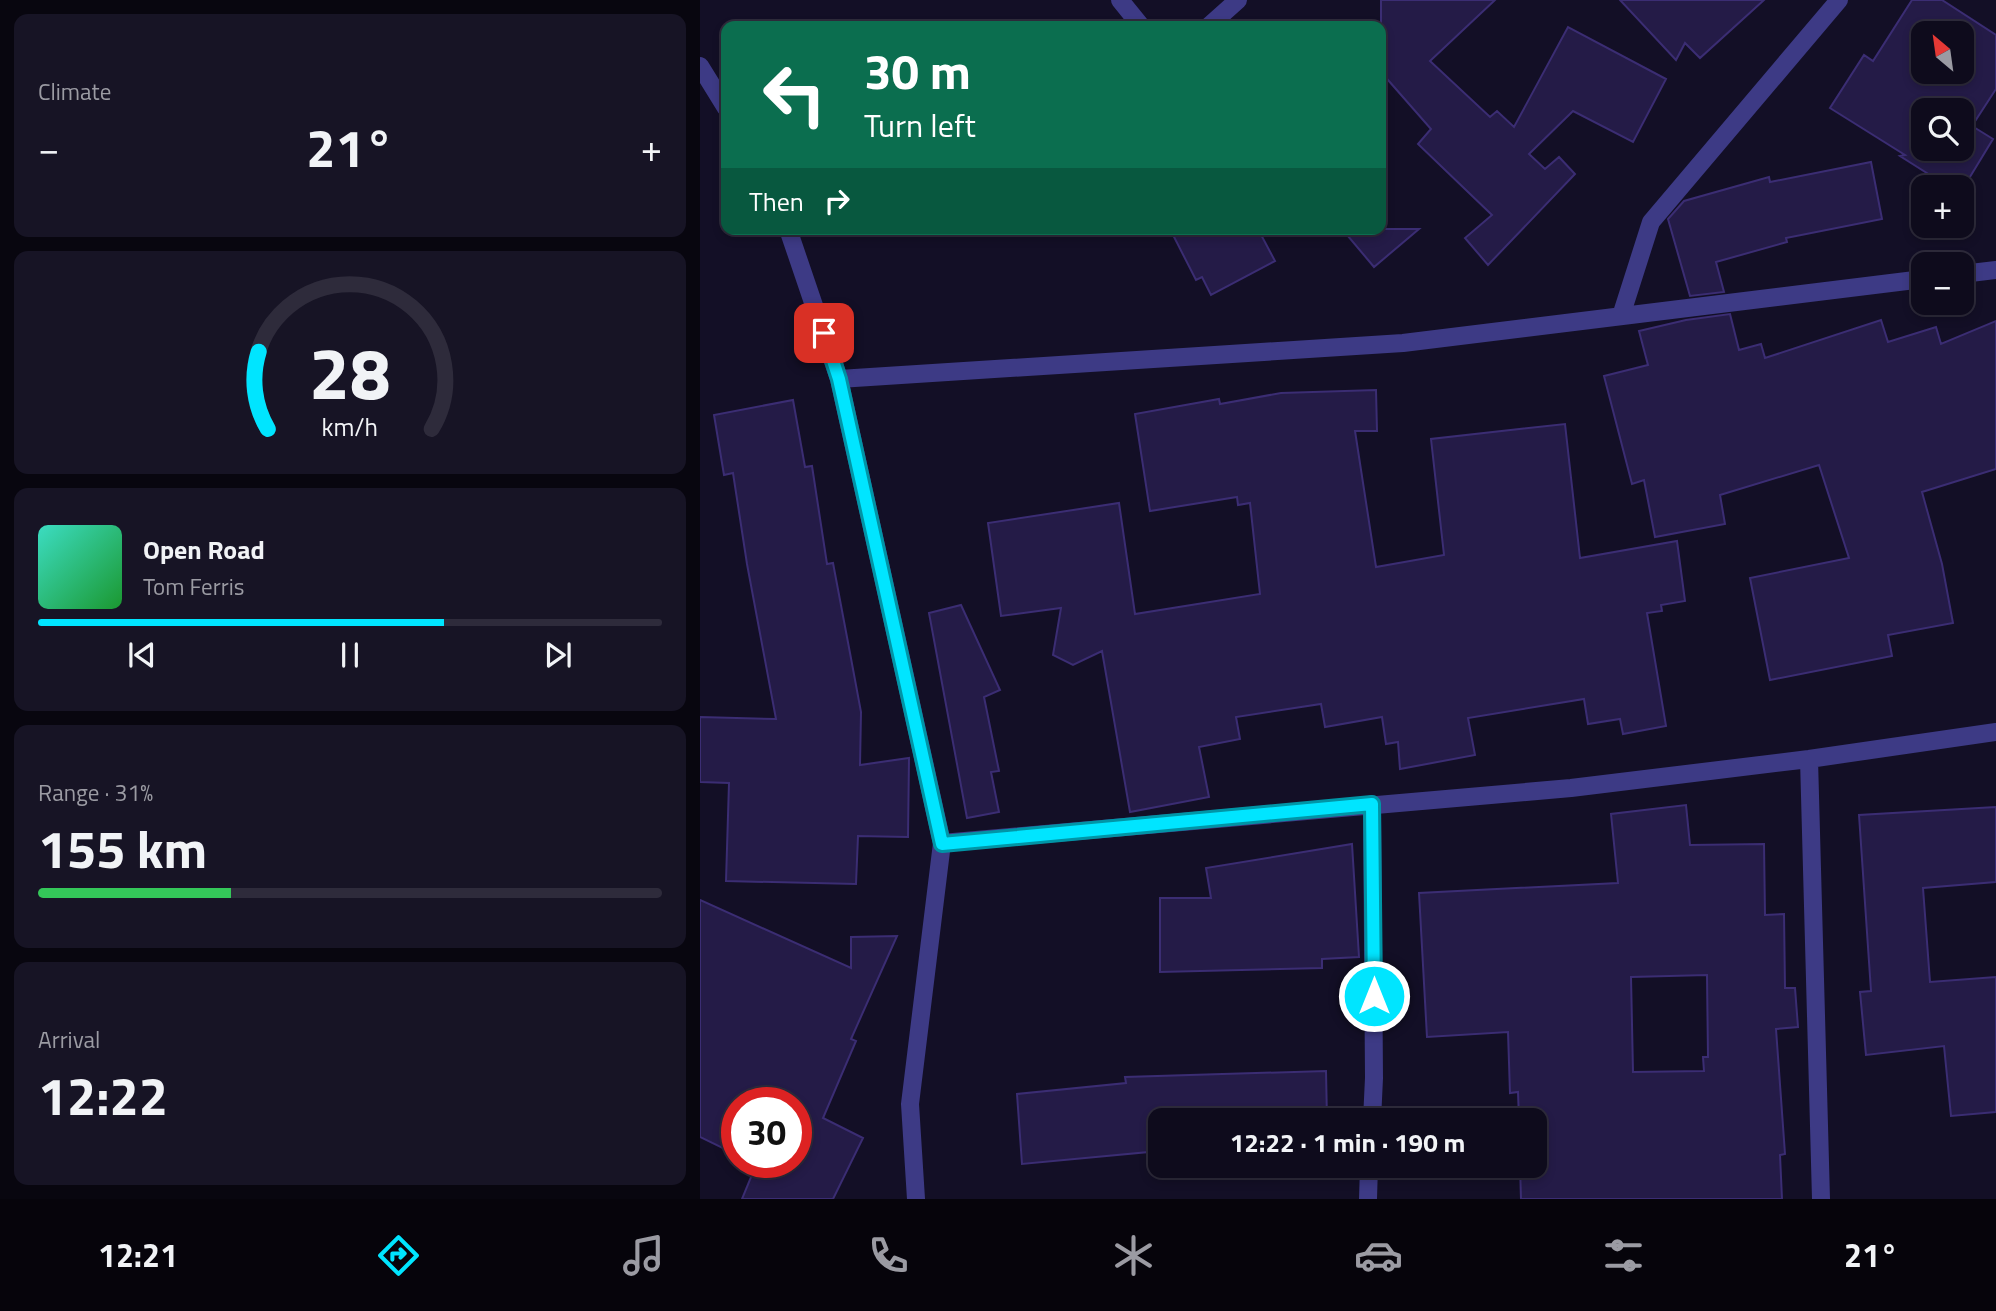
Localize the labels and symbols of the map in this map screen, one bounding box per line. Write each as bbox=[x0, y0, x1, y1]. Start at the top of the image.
north arrow bbox=[1911, 21, 1974, 84]
pin bbox=[794, 303, 854, 363]
position arrow bbox=[1337, 959, 1411, 1033]
speed limit sign: 30 bbox=[721, 1087, 812, 1178]

